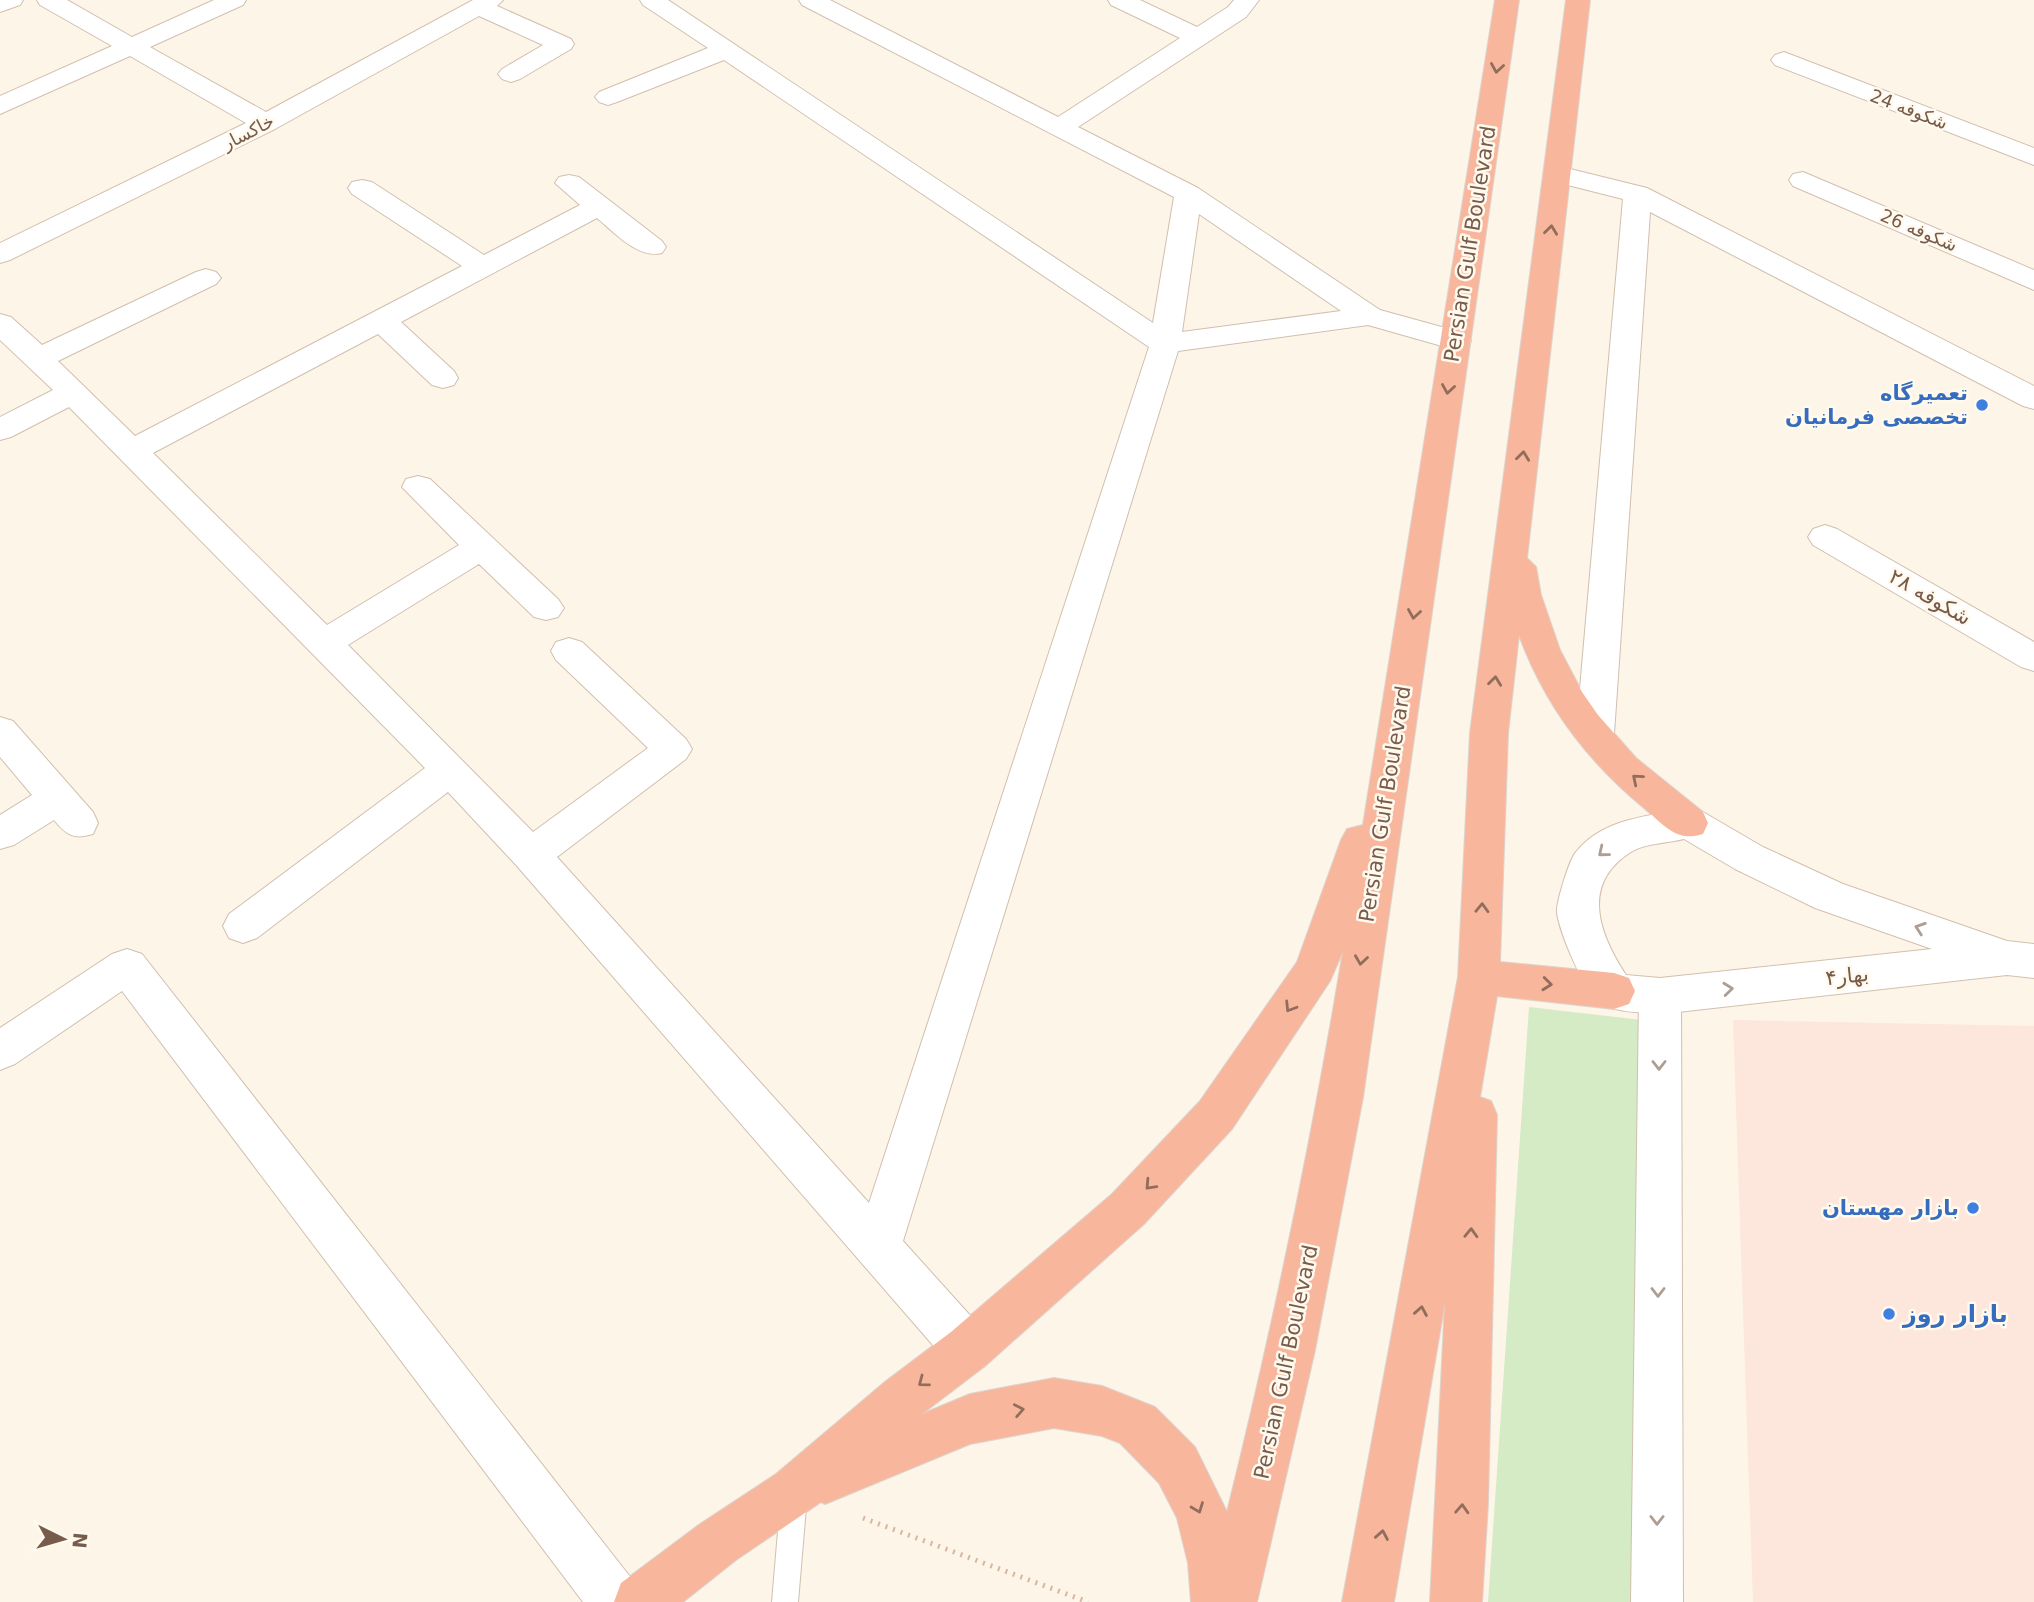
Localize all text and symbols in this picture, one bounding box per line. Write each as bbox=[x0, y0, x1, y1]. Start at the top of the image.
one-way arrow bbox=[1490, 62, 1505, 73]
street label: شکوفه 24 bbox=[1867, 85, 1951, 134]
street label: خاکسار bbox=[218, 110, 277, 154]
street label: Persian Gulf Boulevard bbox=[1439, 124, 1501, 364]
street label: شکوفه 26 bbox=[1877, 204, 1960, 256]
one-way arrow bbox=[1543, 224, 1558, 236]
place label: تعمیرگاه تخصصی فرمانیان bbox=[1785, 380, 1968, 429]
one-way arrow bbox=[1441, 383, 1456, 395]
marker: تعمیرگاه تخصصی فرمانیان bbox=[1974, 397, 1990, 413]
one-way arrow bbox=[1515, 450, 1530, 461]
street label: شکوفه ۲۸ bbox=[1885, 564, 1975, 630]
one-way arrow bbox=[1406, 608, 1421, 620]
one-way arrow bbox=[1488, 676, 1503, 687]
street label: Persian Gulf Boulevard bbox=[1354, 684, 1416, 924]
one-way arrow bbox=[1632, 775, 1645, 787]
one-way arrow bbox=[1599, 844, 1611, 857]
one-way arrow bbox=[1474, 903, 1489, 914]
one-way arrow bbox=[1914, 922, 1926, 936]
one-way arrow bbox=[1354, 954, 1369, 966]
street label: بهار۴ bbox=[1824, 962, 1870, 990]
one-way arrow bbox=[1541, 976, 1552, 991]
one-way arrow bbox=[1722, 982, 1733, 997]
one-way arrow bbox=[1286, 999, 1299, 1012]
one-way arrow bbox=[1651, 1060, 1667, 1070]
one-way arrow bbox=[1146, 1177, 1159, 1190]
place label: بازار مهستان bbox=[1822, 1196, 1959, 1220]
marker: بازار مهستان bbox=[1965, 1200, 1981, 1216]
one-way arrow bbox=[1463, 1227, 1478, 1238]
street label: Persian Gulf Boulevard bbox=[1249, 1243, 1323, 1481]
one-way arrow bbox=[1650, 1287, 1666, 1298]
place label: بازار روز bbox=[1902, 1300, 2008, 1328]
one-way arrow bbox=[1413, 1305, 1428, 1317]
marker: بازار روز bbox=[1881, 1306, 1897, 1322]
one-way arrow bbox=[918, 1374, 931, 1387]
one-way arrow bbox=[1013, 1403, 1024, 1418]
one-way arrow bbox=[1190, 1501, 1204, 1513]
north arrow bbox=[28, 1504, 98, 1574]
one-way arrow bbox=[1454, 1504, 1469, 1515]
one-way arrow bbox=[1649, 1515, 1665, 1525]
one-way arrow bbox=[1373, 1529, 1388, 1541]
text: N bbox=[68, 1532, 92, 1549]

